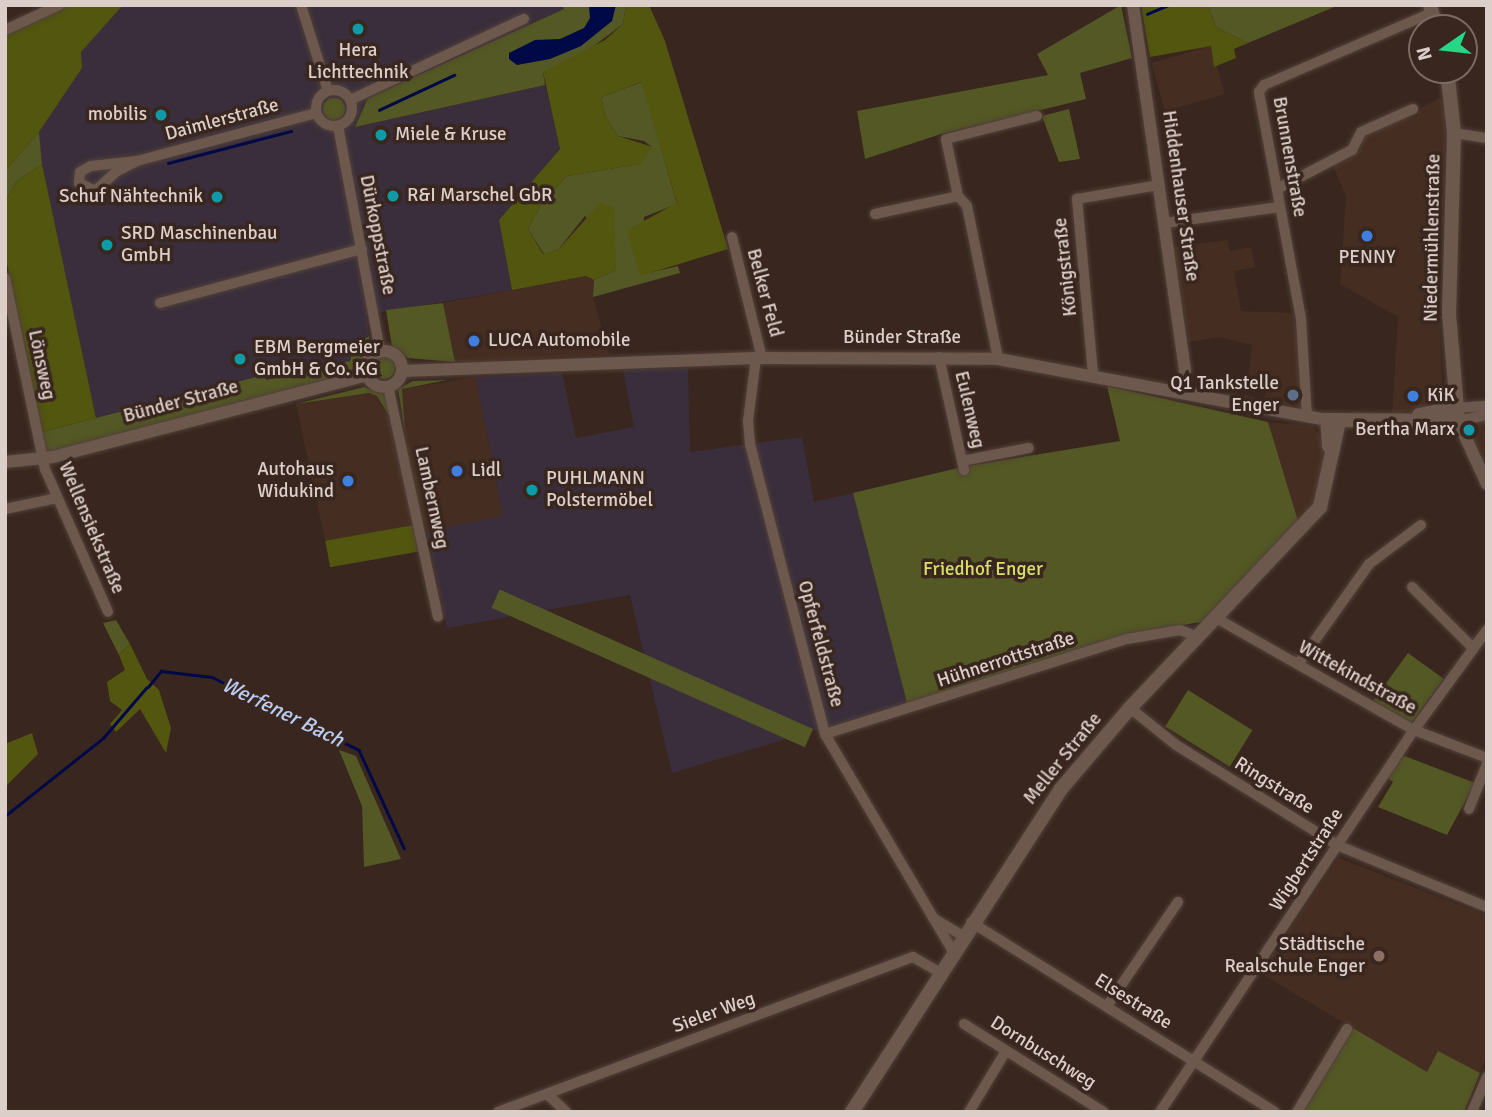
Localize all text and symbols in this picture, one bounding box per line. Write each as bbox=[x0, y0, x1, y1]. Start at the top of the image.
north arrow bbox=[1408, 14, 1478, 84]
marker: Hera Lichttechnik bbox=[350, 21, 366, 37]
place label: Hera Lichttechnik bbox=[307, 40, 409, 84]
text: N bbox=[1411, 44, 1438, 63]
street label: Daimlerstraße bbox=[163, 94, 281, 146]
street label: Brunnenstraße bbox=[1267, 95, 1311, 219]
place label: mobilis bbox=[88, 104, 147, 126]
marker: mobilis bbox=[153, 107, 169, 123]
street label: Hiddenhauser Straße bbox=[1157, 109, 1203, 283]
place label: Miele & Kruse bbox=[395, 124, 507, 146]
marker: Miele & Kruse bbox=[373, 127, 389, 143]
street label: Niedermühlenstraße bbox=[1420, 154, 1446, 322]
street label: Dürkoppstraße bbox=[354, 173, 400, 297]
place label: R&I Marschel GbR bbox=[407, 185, 552, 207]
place label: Schuf Nähtechnik bbox=[59, 186, 203, 208]
marker: R&I Marschel GbR bbox=[385, 188, 401, 204]
marker: Schuf Nähtechnik bbox=[209, 189, 225, 205]
street label: Königstraße bbox=[1049, 216, 1083, 318]
place label: SRD Maschinenbau GmbH bbox=[121, 223, 277, 267]
marker: PENNY bbox=[1359, 228, 1375, 244]
marker: SRD Maschinenbau GmbH bbox=[99, 237, 115, 253]
street label: Belker Feld bbox=[741, 246, 787, 340]
place label: PENNY bbox=[1339, 247, 1395, 269]
street label: Bünder Straße bbox=[843, 327, 961, 349]
street label: Lönsweg bbox=[22, 328, 60, 402]
place label: LUCA Automobile bbox=[488, 330, 630, 352]
marker: LUCA Automobile bbox=[466, 333, 482, 349]
place label: EBM Bergmeier GmbH & Co. KG bbox=[254, 337, 380, 381]
marker: EBM Bergmeier GmbH & Co. KG bbox=[232, 351, 248, 367]
street label: Eulenweg bbox=[949, 369, 989, 451]
place label: Q1 Tankstelle Enger bbox=[1170, 373, 1279, 417]
street label: Bünder Straße bbox=[121, 376, 241, 428]
place label: KiK bbox=[1427, 385, 1455, 407]
marker: Q1 Tankstelle Enger bbox=[1285, 387, 1301, 403]
marker: KiK bbox=[1405, 388, 1421, 404]
place label: Bertha Marx bbox=[1355, 419, 1455, 441]
marker: Bertha Marx bbox=[1461, 422, 1477, 438]
street label: Lambernweg bbox=[409, 445, 453, 551]
street label: Wellensiekstraße bbox=[53, 459, 129, 597]
place label: Autohaus Widukind bbox=[257, 459, 334, 503]
place label: Lidl bbox=[471, 460, 501, 482]
marker: Lidl bbox=[449, 463, 465, 479]
place label: PUHLMANN Polstermöbel bbox=[546, 468, 653, 512]
marker: Autohaus Widukind bbox=[340, 473, 356, 489]
marker: PUHLMANN Polstermöbel bbox=[524, 482, 540, 498]
park label: Friedhof Enger bbox=[923, 559, 1043, 581]
street label: Opferfeldstraße bbox=[792, 578, 848, 710]
street label: Hühnerrottstraße bbox=[935, 627, 1077, 693]
street label: Wittekindstraße bbox=[1294, 636, 1420, 720]
water label: Werfener Bach bbox=[218, 672, 348, 752]
street label: Meller Straße bbox=[1019, 709, 1107, 809]
street label: Ringstraße bbox=[1230, 753, 1318, 819]
street label: Wigbertstraße bbox=[1265, 804, 1349, 916]
place label: Städtische Realschule Enger bbox=[1224, 934, 1365, 978]
marker: Städtische Realschule Enger bbox=[1371, 948, 1387, 964]
street label: Elsestraße bbox=[1090, 969, 1176, 1035]
street label: Sieler Weg bbox=[670, 988, 758, 1038]
street label: Dornbuschweg bbox=[986, 1011, 1100, 1095]

